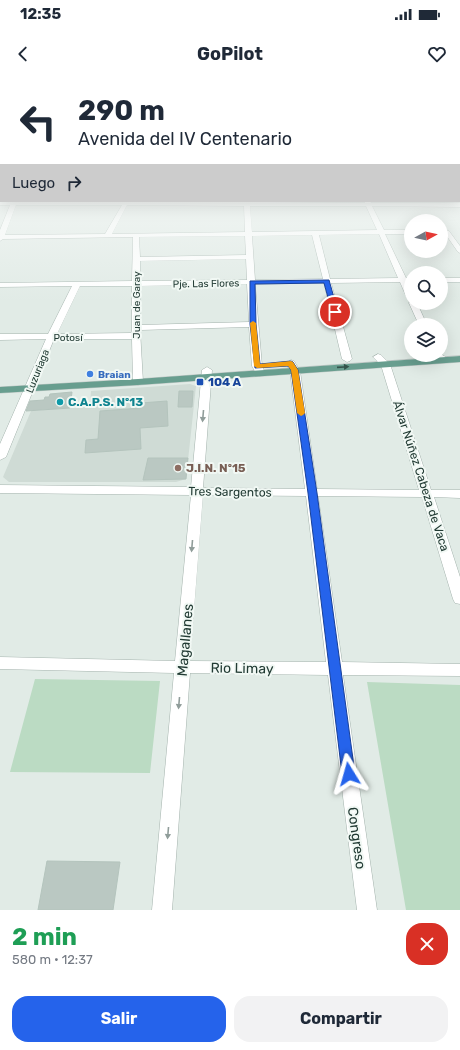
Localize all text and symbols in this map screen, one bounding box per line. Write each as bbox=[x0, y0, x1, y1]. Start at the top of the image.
text: 12:35 bbox=[20, 5, 61, 23]
icon: back bbox=[12, 43, 34, 65]
text: GoPilot bbox=[197, 43, 263, 65]
icon: heart bbox=[426, 43, 448, 65]
text: 290 m bbox=[78, 94, 165, 127]
icon: left bbox=[12, 96, 64, 148]
text: Avenida del IV Centenario bbox=[78, 128, 292, 150]
icon: right bbox=[63, 172, 85, 194]
text: Luego bbox=[12, 174, 55, 192]
north arrow bbox=[404, 214, 448, 258]
map controls bbox=[404, 214, 448, 362]
button: search bbox=[404, 266, 448, 310]
street label: Juan de Garay bbox=[131, 271, 143, 339]
street label: Pje. Las Flores bbox=[173, 277, 239, 291]
pin bbox=[318, 295, 352, 329]
icon: arrive bbox=[324, 301, 346, 323]
button: layers bbox=[404, 318, 448, 362]
street label: Potosí bbox=[53, 332, 83, 344]
street label: Luzuriaga bbox=[24, 348, 52, 395]
one-way arrow bbox=[337, 363, 349, 370]
marker: Braian bbox=[85, 369, 95, 379]
place label: Braian bbox=[98, 369, 131, 381]
place label: 104 A bbox=[208, 375, 242, 389]
marker: 104 A bbox=[195, 377, 205, 387]
place label: C.A.P.S. Nº13 bbox=[68, 395, 143, 409]
marker: C.A.P.S. Nº13 bbox=[55, 397, 65, 407]
street label: Álvar Núñez Cabeza de Vaca bbox=[390, 399, 452, 553]
one-way arrow bbox=[199, 410, 206, 422]
place label: J.I.N. Nº15 bbox=[186, 461, 246, 475]
marker: J.I.N. Nº15 bbox=[173, 463, 183, 473]
street label: Tres Sargentos bbox=[188, 484, 272, 500]
one-way arrow bbox=[189, 540, 196, 552]
street label: Magallanes bbox=[174, 603, 197, 677]
street label: Rio Limay bbox=[210, 659, 274, 678]
one-way arrow bbox=[176, 697, 183, 709]
position arrow bbox=[328, 753, 370, 795]
street label: Congreso bbox=[344, 806, 369, 870]
one-way arrow bbox=[165, 827, 172, 839]
text: 2 min bbox=[12, 923, 77, 951]
button: close bbox=[406, 923, 448, 965]
text: 580 m · 12:37 bbox=[12, 952, 93, 967]
button: Salir bbox=[12, 996, 226, 1042]
button: Compartir bbox=[234, 996, 448, 1042]

